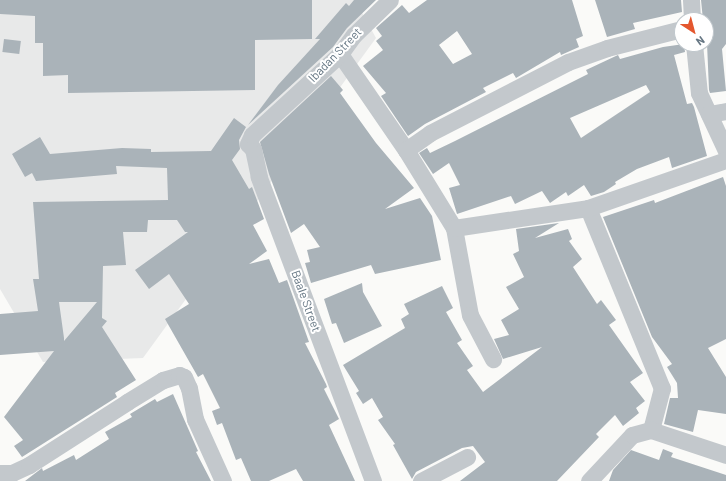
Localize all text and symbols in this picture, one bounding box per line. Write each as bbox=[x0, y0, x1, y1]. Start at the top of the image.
north arrow bbox=[674, 12, 714, 52]
street label: Ibadan Street bbox=[305, 25, 365, 85]
text: N bbox=[694, 34, 708, 49]
street label: Baale Street bbox=[288, 268, 324, 334]

